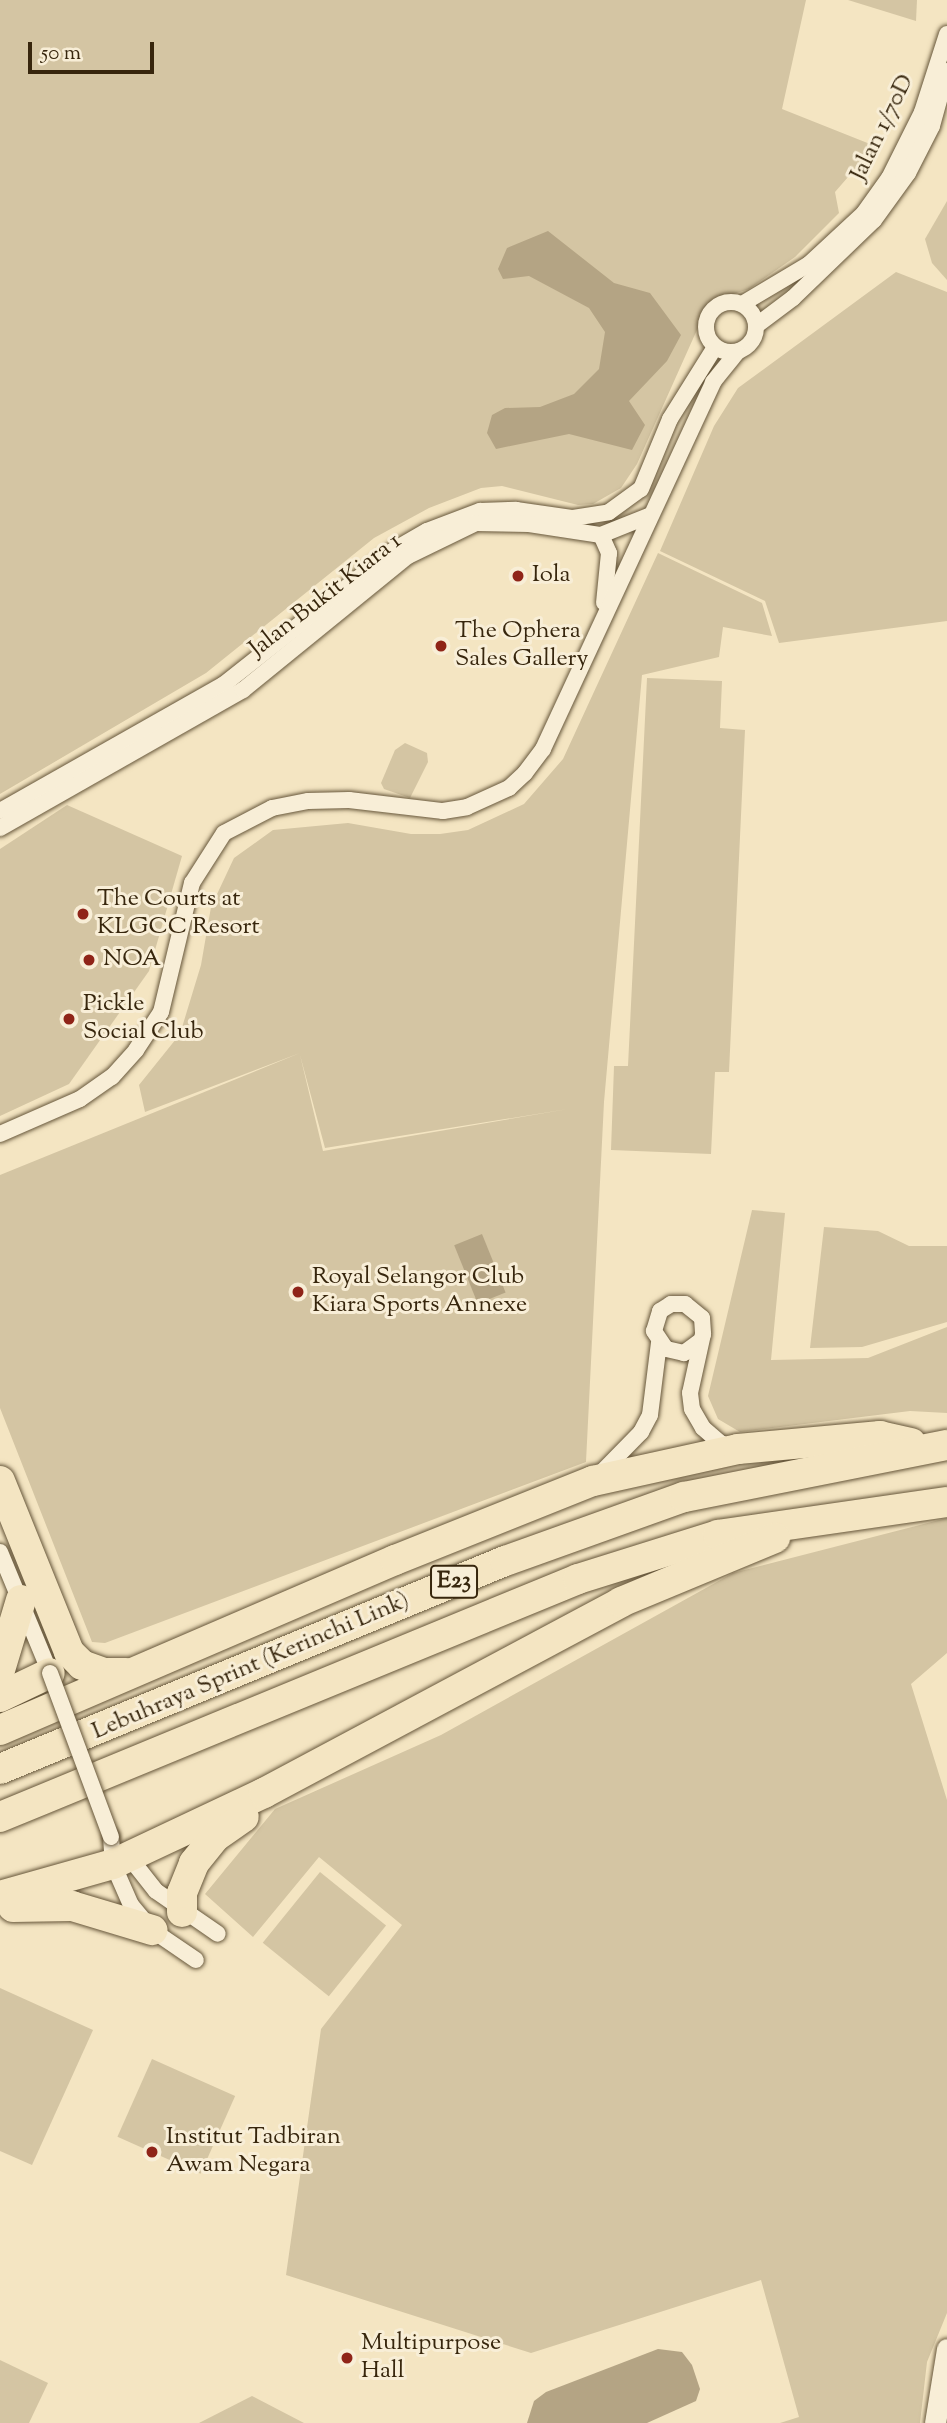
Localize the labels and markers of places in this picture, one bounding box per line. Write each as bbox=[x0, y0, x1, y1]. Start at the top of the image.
place label: Iola bbox=[532, 562, 571, 590]
marker: Iola bbox=[510, 568, 526, 584]
place label: The Ophera Sales Gallery bbox=[455, 618, 589, 674]
marker: The Ophera Sales Gallery bbox=[433, 638, 449, 654]
place label: The Courts at KLGCC Resort bbox=[97, 886, 260, 942]
marker: The Courts at KLGCC Resort bbox=[75, 906, 91, 922]
place label: NOA bbox=[103, 946, 161, 974]
marker: NOA bbox=[81, 952, 97, 968]
place label: Pickle Social Club bbox=[83, 991, 204, 1047]
marker: Pickle Social Club bbox=[61, 1011, 77, 1027]
place label: Royal Selangor Club Kiara Sports Annexe bbox=[312, 1264, 527, 1320]
marker: Royal Selangor Club Kiara Sports Annexe bbox=[290, 1284, 306, 1300]
place label: Institut Tadbiran Awam Negara bbox=[166, 2124, 341, 2180]
marker: Institut Tadbiran Awam Negara bbox=[144, 2144, 160, 2160]
place label: Multipurpose Hall bbox=[361, 2330, 501, 2386]
marker: Multipurpose Hall bbox=[339, 2350, 355, 2366]

